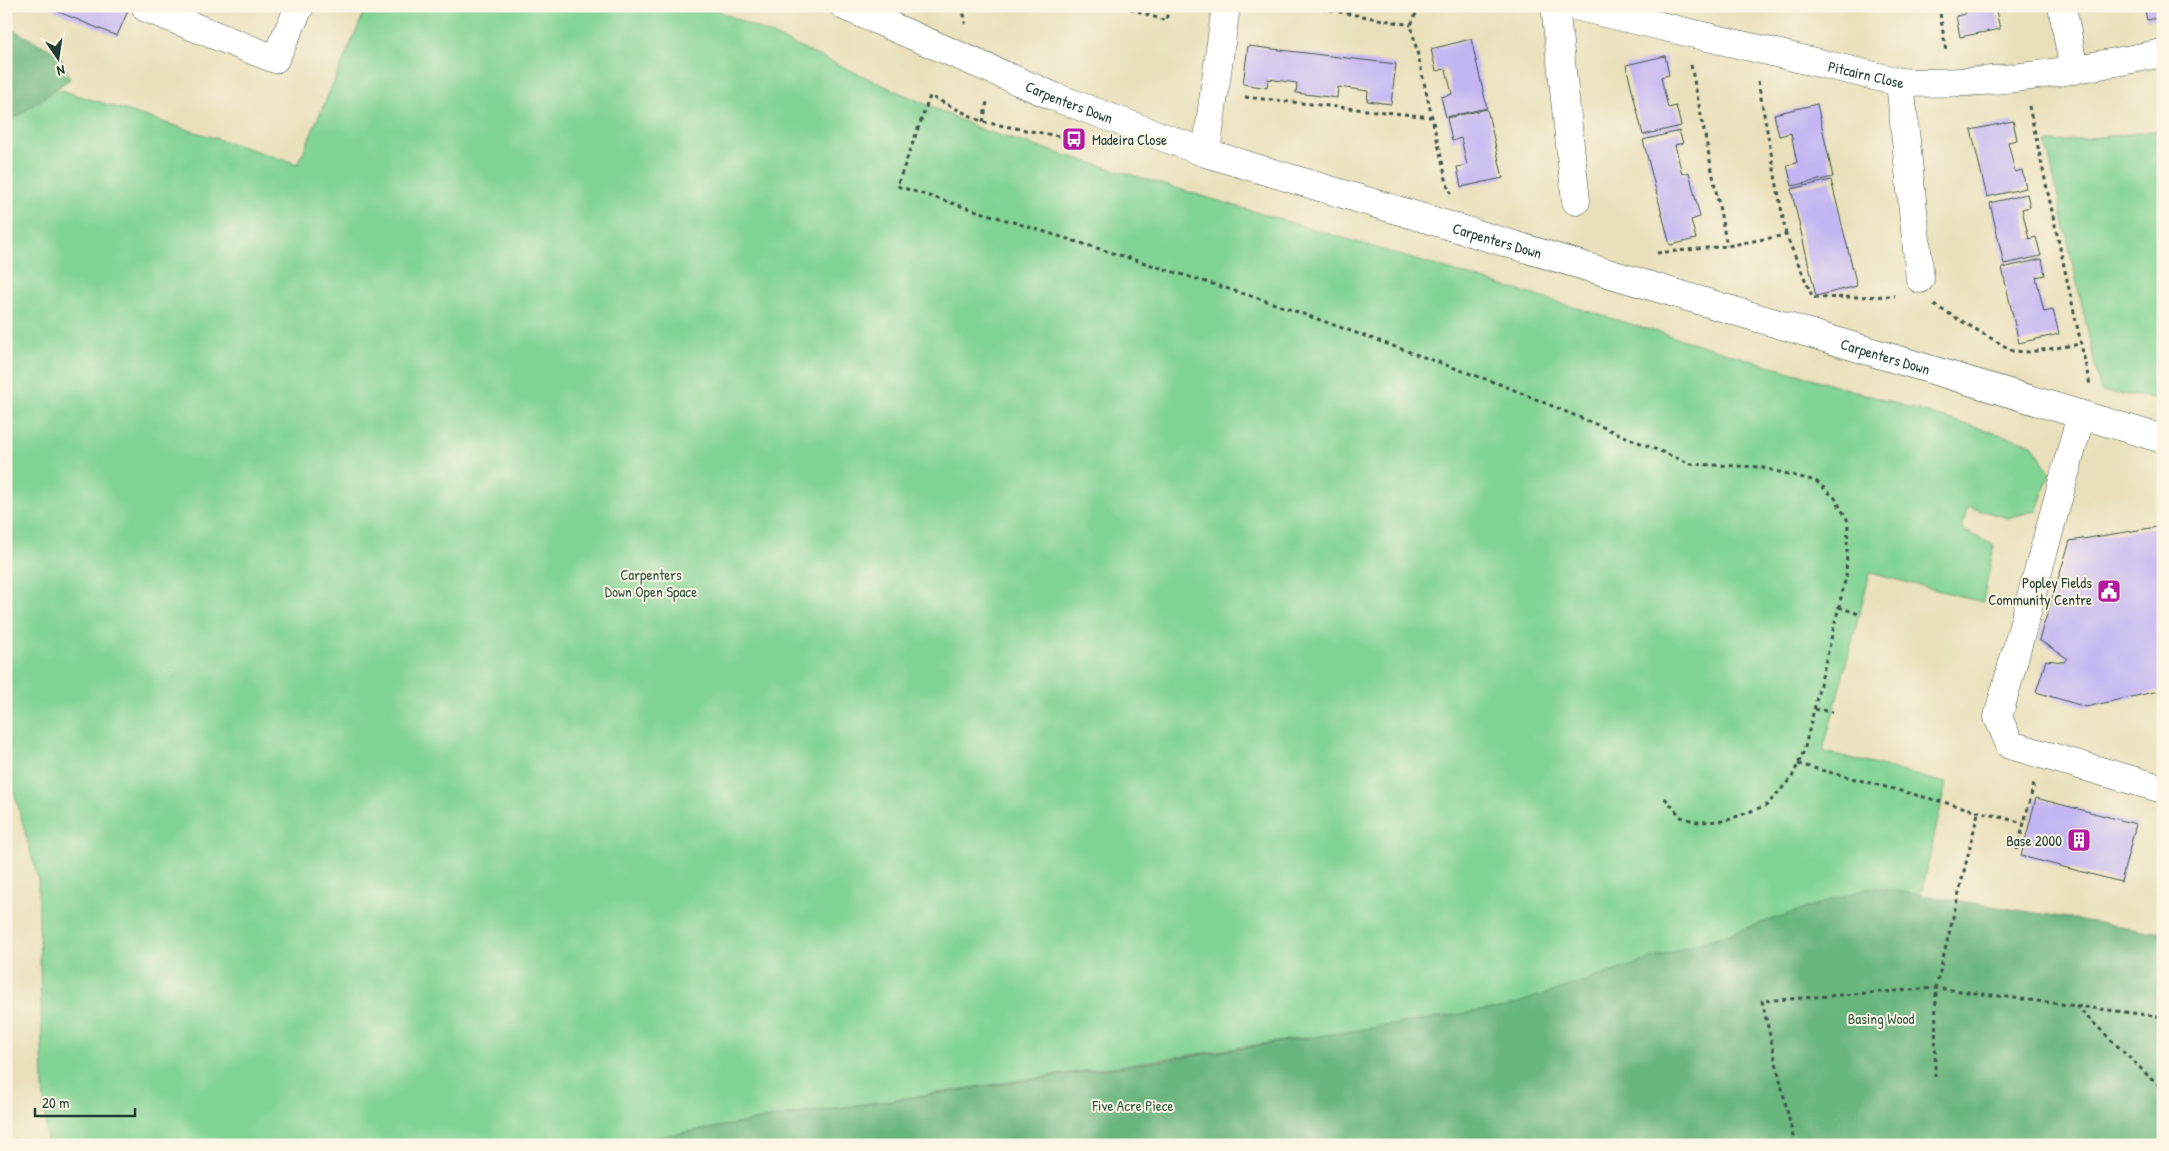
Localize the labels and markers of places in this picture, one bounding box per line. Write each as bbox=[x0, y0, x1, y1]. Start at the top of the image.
bus stop icon: Madeira Close bbox=[1061, 126, 1087, 152]
place label: Madeira Close bbox=[1092, 129, 1167, 150]
place label: Popley Fields Community Centre bbox=[1988, 572, 2092, 610]
public building icon: Popley Fields Community Centre bbox=[2096, 578, 2122, 604]
building icon: Base 2000 bbox=[2066, 827, 2092, 853]
place label: Base 2000 bbox=[2006, 830, 2062, 851]

